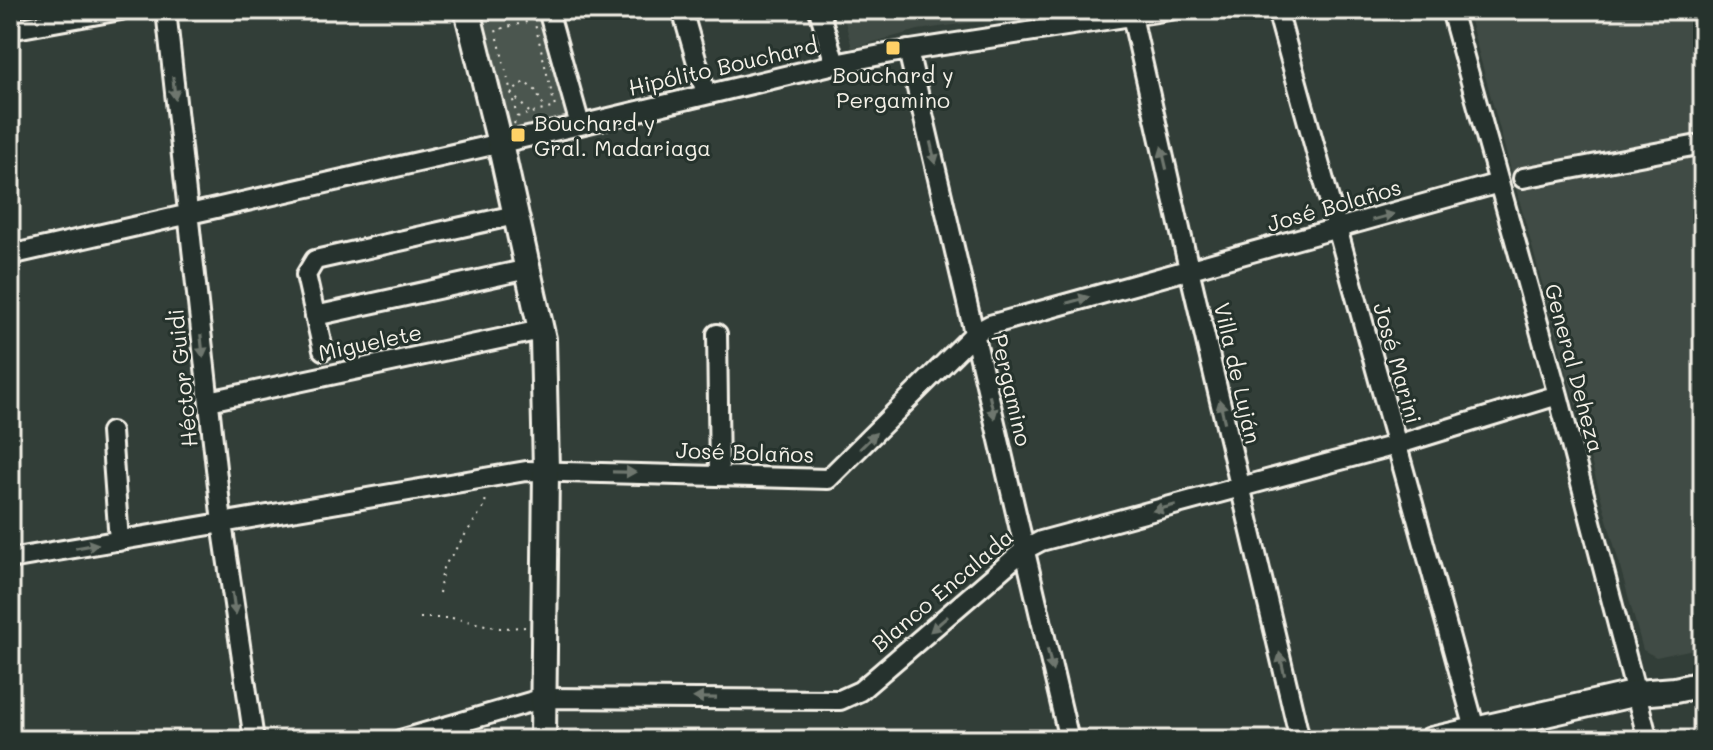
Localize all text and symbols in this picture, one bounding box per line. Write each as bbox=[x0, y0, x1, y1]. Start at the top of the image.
street label: Hipólito Bouchard bbox=[625, 30, 821, 102]
marker: Bouchard y Pergamino bbox=[884, 39, 902, 57]
place label: Bouchard y Pergamino bbox=[832, 60, 954, 114]
one-way arrow bbox=[168, 76, 181, 101]
place label: Bouchard y Gral. Madariaga bbox=[534, 108, 711, 162]
marker: Bouchard y Gral. Madariaga bbox=[509, 126, 527, 144]
one-way arrow bbox=[927, 141, 940, 166]
one-way arrow bbox=[1157, 145, 1170, 170]
street label: José Bolaños bbox=[1264, 172, 1404, 238]
one-way arrow bbox=[1371, 210, 1395, 223]
street label: General Deheza bbox=[1539, 280, 1611, 456]
one-way arrow bbox=[1066, 294, 1091, 306]
street label: Villa de Luján bbox=[1208, 299, 1268, 447]
street label: José Marini bbox=[1367, 299, 1429, 427]
street label: Héctor Guidi bbox=[160, 307, 204, 449]
street label: Miguelete bbox=[316, 317, 424, 367]
street label: Pergamino bbox=[985, 331, 1039, 449]
one-way arrow bbox=[196, 334, 209, 359]
one-way arrow bbox=[986, 394, 999, 419]
one-way arrow bbox=[1215, 399, 1228, 424]
one-way arrow bbox=[859, 432, 877, 451]
street label: José Bolaños bbox=[675, 435, 815, 469]
one-way arrow bbox=[612, 466, 637, 479]
one-way arrow bbox=[1152, 502, 1176, 515]
street label: Blanco Encalada bbox=[865, 522, 1019, 658]
one-way arrow bbox=[75, 539, 100, 552]
one-way arrow bbox=[228, 592, 241, 617]
one-way arrow bbox=[929, 615, 949, 632]
one-way arrow bbox=[1044, 648, 1057, 673]
one-way arrow bbox=[1275, 652, 1288, 677]
one-way arrow bbox=[692, 692, 717, 704]

